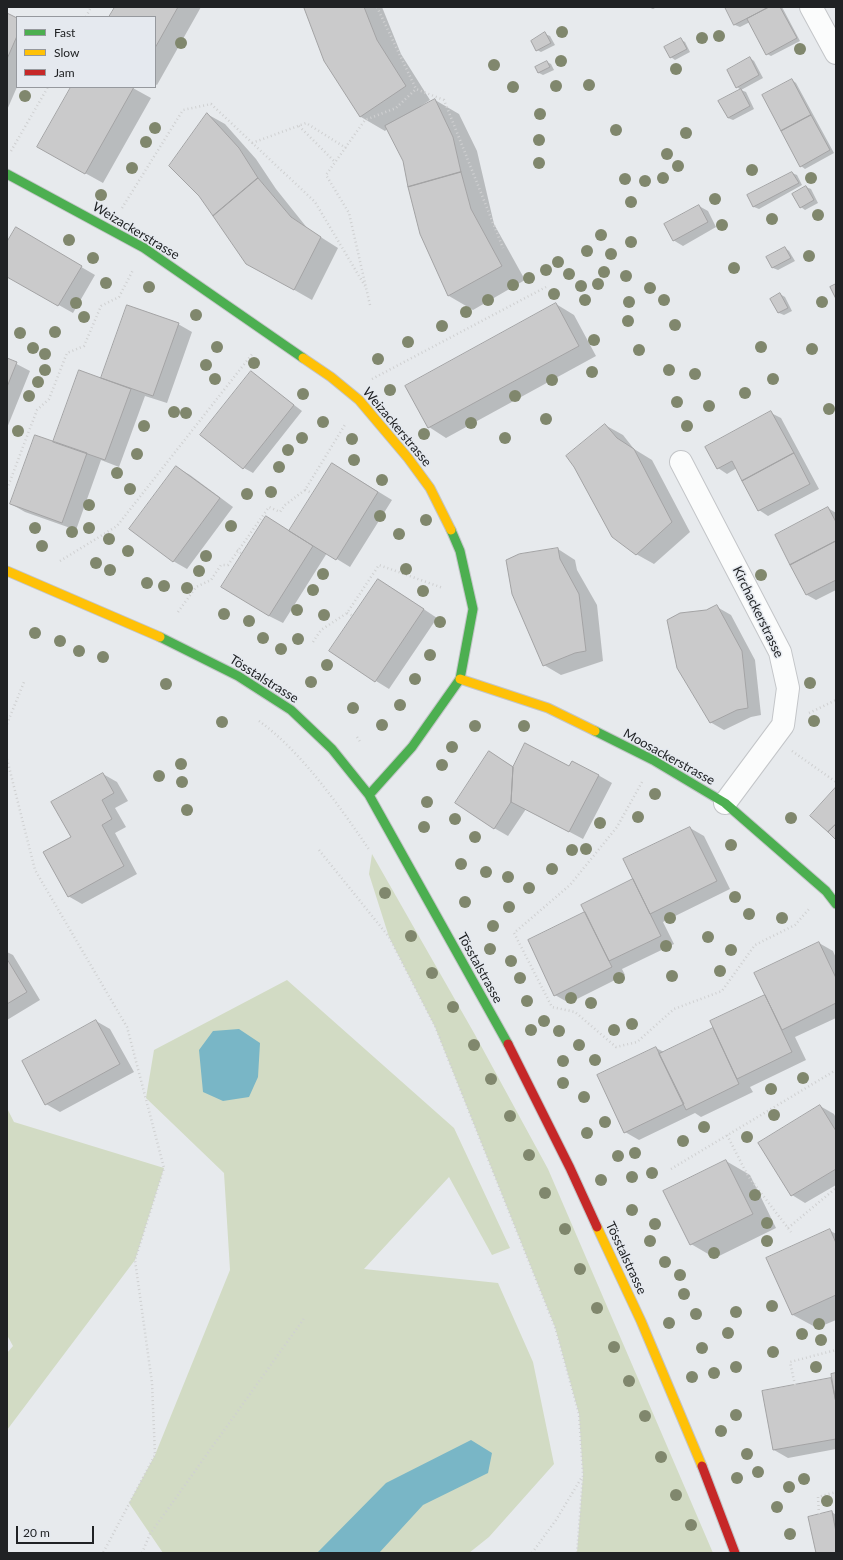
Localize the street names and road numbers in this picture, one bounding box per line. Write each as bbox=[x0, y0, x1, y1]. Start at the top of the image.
street label: Weizackerstrasse bbox=[90, 199, 182, 263]
street label: Weizackerstrasse bbox=[359, 384, 435, 470]
street label: Kirchackerstrasse bbox=[729, 564, 787, 660]
street label: Tösstalstrasse bbox=[227, 652, 301, 706]
street label: Moosackerstrasse bbox=[621, 725, 717, 789]
street label: Tösstalstrasse bbox=[454, 930, 506, 1006]
street label: Tösstalstrasse bbox=[602, 1219, 650, 1297]

